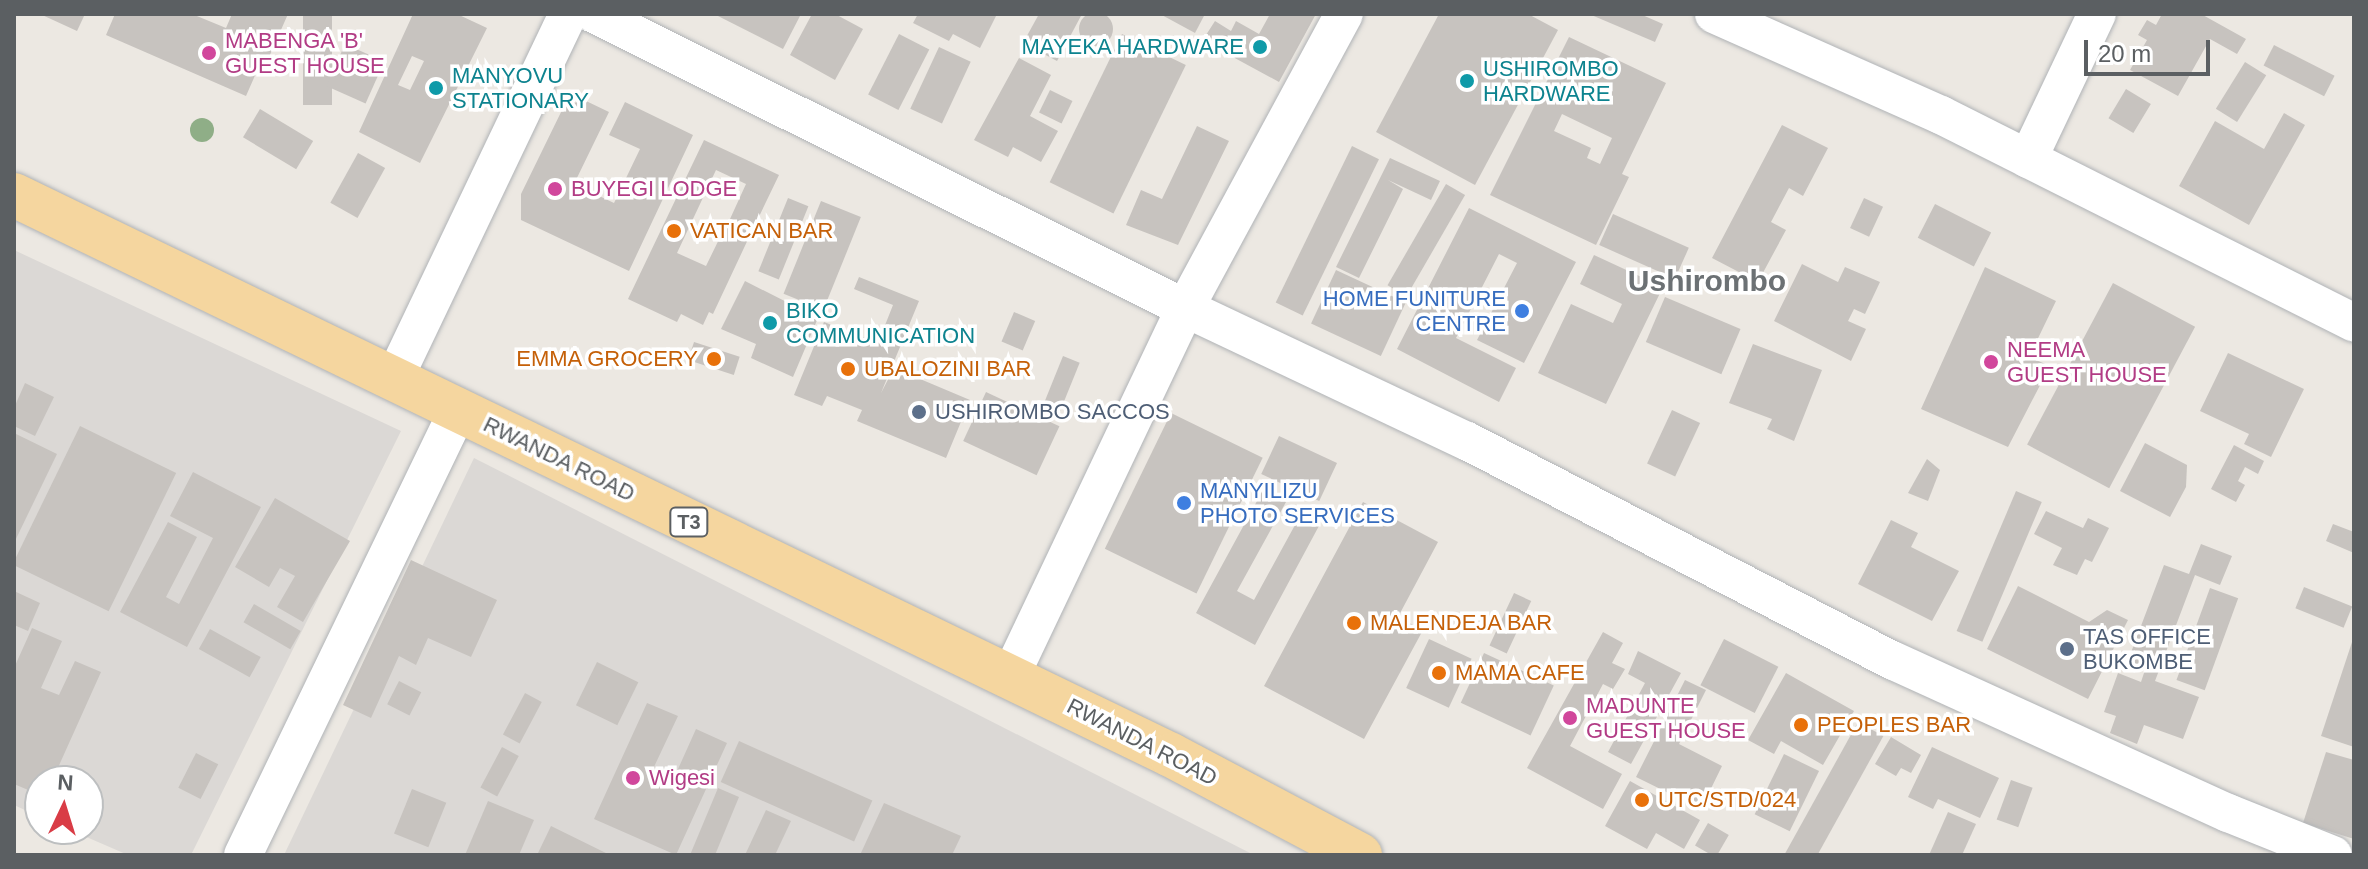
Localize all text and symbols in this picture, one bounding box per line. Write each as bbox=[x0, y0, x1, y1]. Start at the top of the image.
scale bar bbox=[2088, 24, 2214, 74]
place label: MABENGA 'B' GUEST HOUSE bbox=[225, 27, 385, 78]
place label: MAYEKA HARDWARE bbox=[1020, 34, 1244, 60]
marker: MAYEKA HARDWARE bbox=[1251, 38, 1269, 56]
text: 20 m bbox=[2098, 40, 2151, 67]
marker: MABENGA 'B' GUEST HOUSE bbox=[200, 44, 218, 62]
place label: USHIROMBO HARDWARE bbox=[1483, 55, 1619, 106]
place label: MANYOVU STATIONARY bbox=[452, 62, 589, 114]
marker: USHIROMBO HARDWARE bbox=[1458, 72, 1476, 90]
marker: MANYOVU STATIONARY bbox=[427, 79, 445, 97]
place label: BUYEGI LODGE bbox=[571, 176, 737, 202]
marker: BUYEGI LODGE bbox=[546, 180, 564, 198]
place label: VATICAN BAR bbox=[690, 218, 833, 244]
marker: VATICAN BAR bbox=[665, 222, 683, 240]
district label: Ushirombo bbox=[1628, 263, 1786, 299]
place label: HOME FUNITURE CENTRE bbox=[1323, 285, 1506, 336]
place label: BIKO COMMUNICATION bbox=[786, 297, 975, 348]
marker: HOME FUNITURE CENTRE bbox=[1513, 302, 1531, 320]
marker: BIKO COMMUNICATION bbox=[761, 314, 779, 332]
place label: NEEMA GUEST HOUSE bbox=[2007, 336, 2167, 388]
place label: EMMA GROCERY bbox=[515, 346, 698, 372]
marker: EMMA GROCERY bbox=[705, 350, 723, 368]
marker: NEEMA GUEST HOUSE bbox=[1982, 353, 2000, 371]
place label: UBALOZINI BAR bbox=[864, 356, 1031, 382]
marker: UBALOZINI BAR bbox=[839, 360, 857, 378]
place label: USHIROMBO SACCOS bbox=[935, 399, 1170, 425]
marker: USHIROMBO SACCOS bbox=[910, 403, 928, 421]
street label: RWANDA ROAD bbox=[479, 411, 639, 507]
place label: MANYILIZU PHOTO SERVICES bbox=[1200, 477, 1395, 528]
marker: MANYILIZU PHOTO SERVICES bbox=[1175, 494, 1193, 512]
road number: T3 bbox=[669, 506, 709, 538]
place label: MALENDEJA BAR bbox=[1370, 610, 1553, 636]
marker: MALENDEJA BAR bbox=[1345, 614, 1363, 632]
place label: TAS OFFICE BUKOMBE bbox=[2083, 623, 2211, 674]
marker: TAS OFFICE BUKOMBE bbox=[2058, 640, 2076, 658]
place label: MAMA CAFE bbox=[1455, 660, 1586, 686]
marker: MAMA CAFE bbox=[1430, 664, 1448, 682]
place label: MADUNTE GUEST HOUSE bbox=[1586, 692, 1746, 744]
street label: RWANDA ROAD bbox=[1062, 693, 1222, 791]
marker: MADUNTE GUEST HOUSE bbox=[1561, 709, 1579, 727]
place label: PEOPLES BAR bbox=[1817, 712, 1971, 738]
marker: PEOPLES BAR bbox=[1792, 716, 1810, 734]
north arrow bbox=[24, 765, 104, 845]
place label: Wigesi bbox=[649, 765, 715, 791]
marker: Wigesi bbox=[624, 769, 642, 787]
text: N bbox=[57, 770, 74, 796]
place label: UTC/STD/024 bbox=[1658, 787, 1796, 813]
marker: UTC/STD/024 bbox=[1633, 791, 1651, 809]

